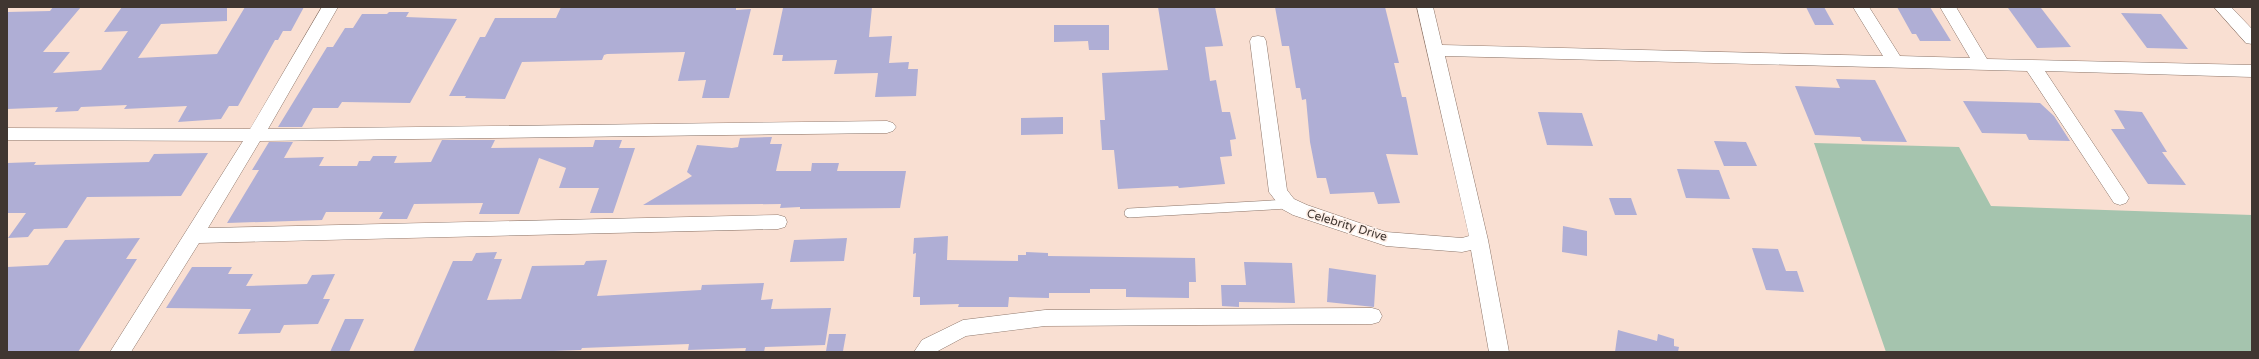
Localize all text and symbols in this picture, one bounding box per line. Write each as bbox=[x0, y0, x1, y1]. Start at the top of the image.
street label: Celebrity Drive bbox=[1305, 206, 1389, 244]

